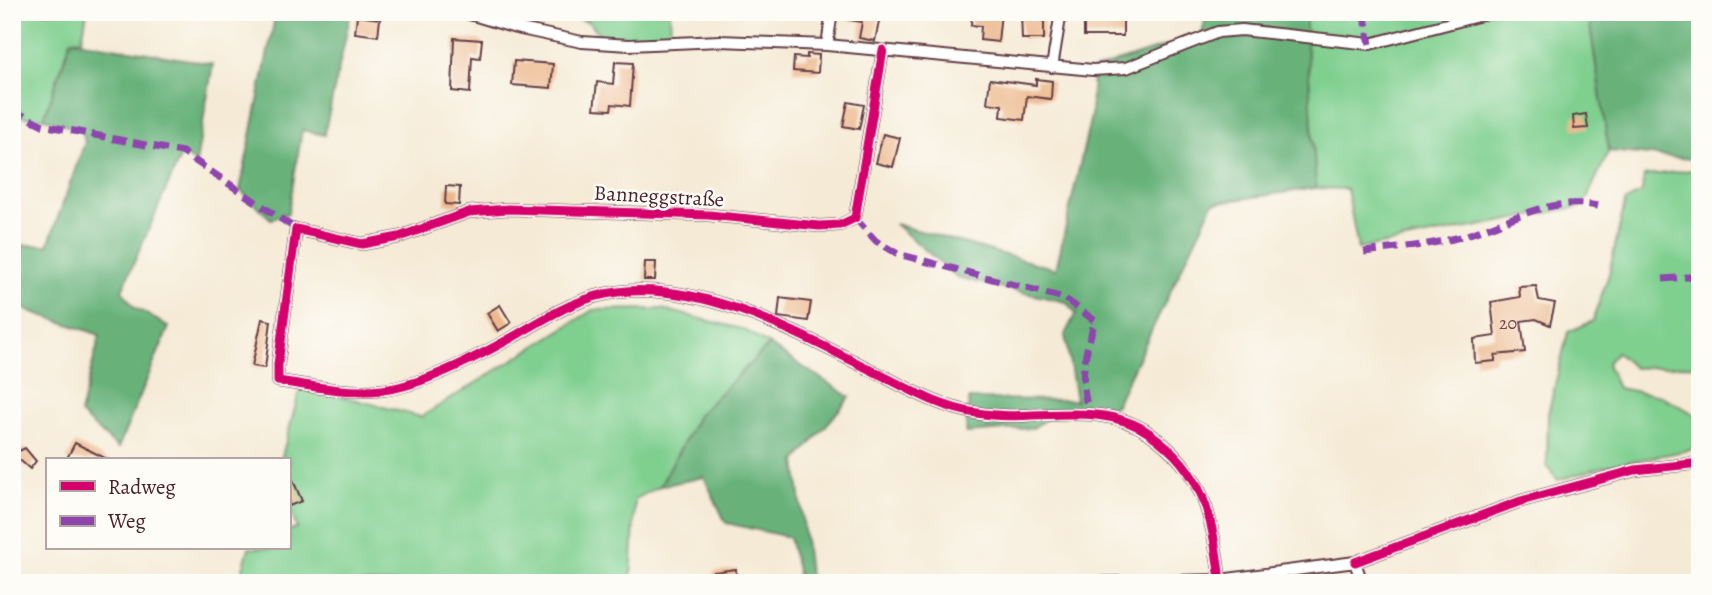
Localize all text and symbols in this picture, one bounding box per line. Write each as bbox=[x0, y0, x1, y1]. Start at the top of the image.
street label: Banneggstraße bbox=[593, 179, 725, 213]
house number: 20 bbox=[1499, 311, 1517, 335]
legend bbox=[46, 458, 290, 550]
text: Radweg bbox=[108, 473, 176, 501]
text: Weg bbox=[107, 507, 146, 535]

